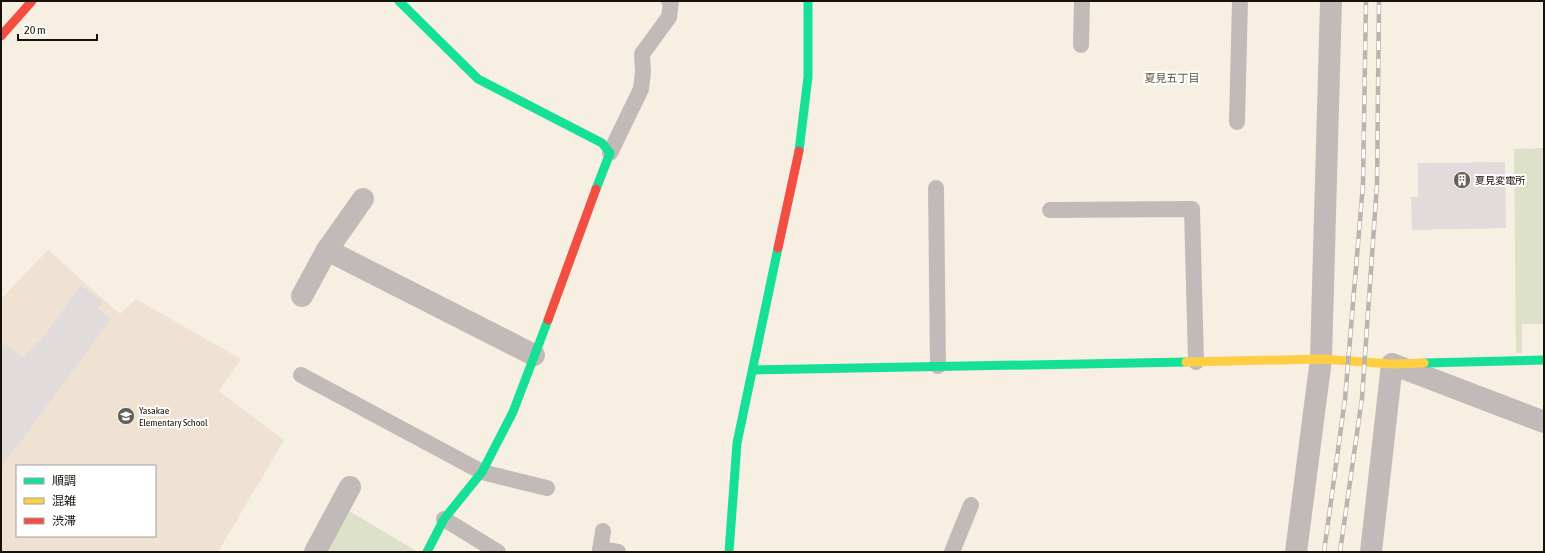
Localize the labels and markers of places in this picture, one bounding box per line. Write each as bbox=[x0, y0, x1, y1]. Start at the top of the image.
building icon: 夏見変電所 bbox=[1452, 170, 1472, 190]
place label: 夏見変電所 bbox=[1475, 175, 1525, 186]
place label: Yasakae Elementary School bbox=[139, 405, 208, 428]
school or university icon: Yasakae Elementary School bbox=[116, 406, 136, 426]

